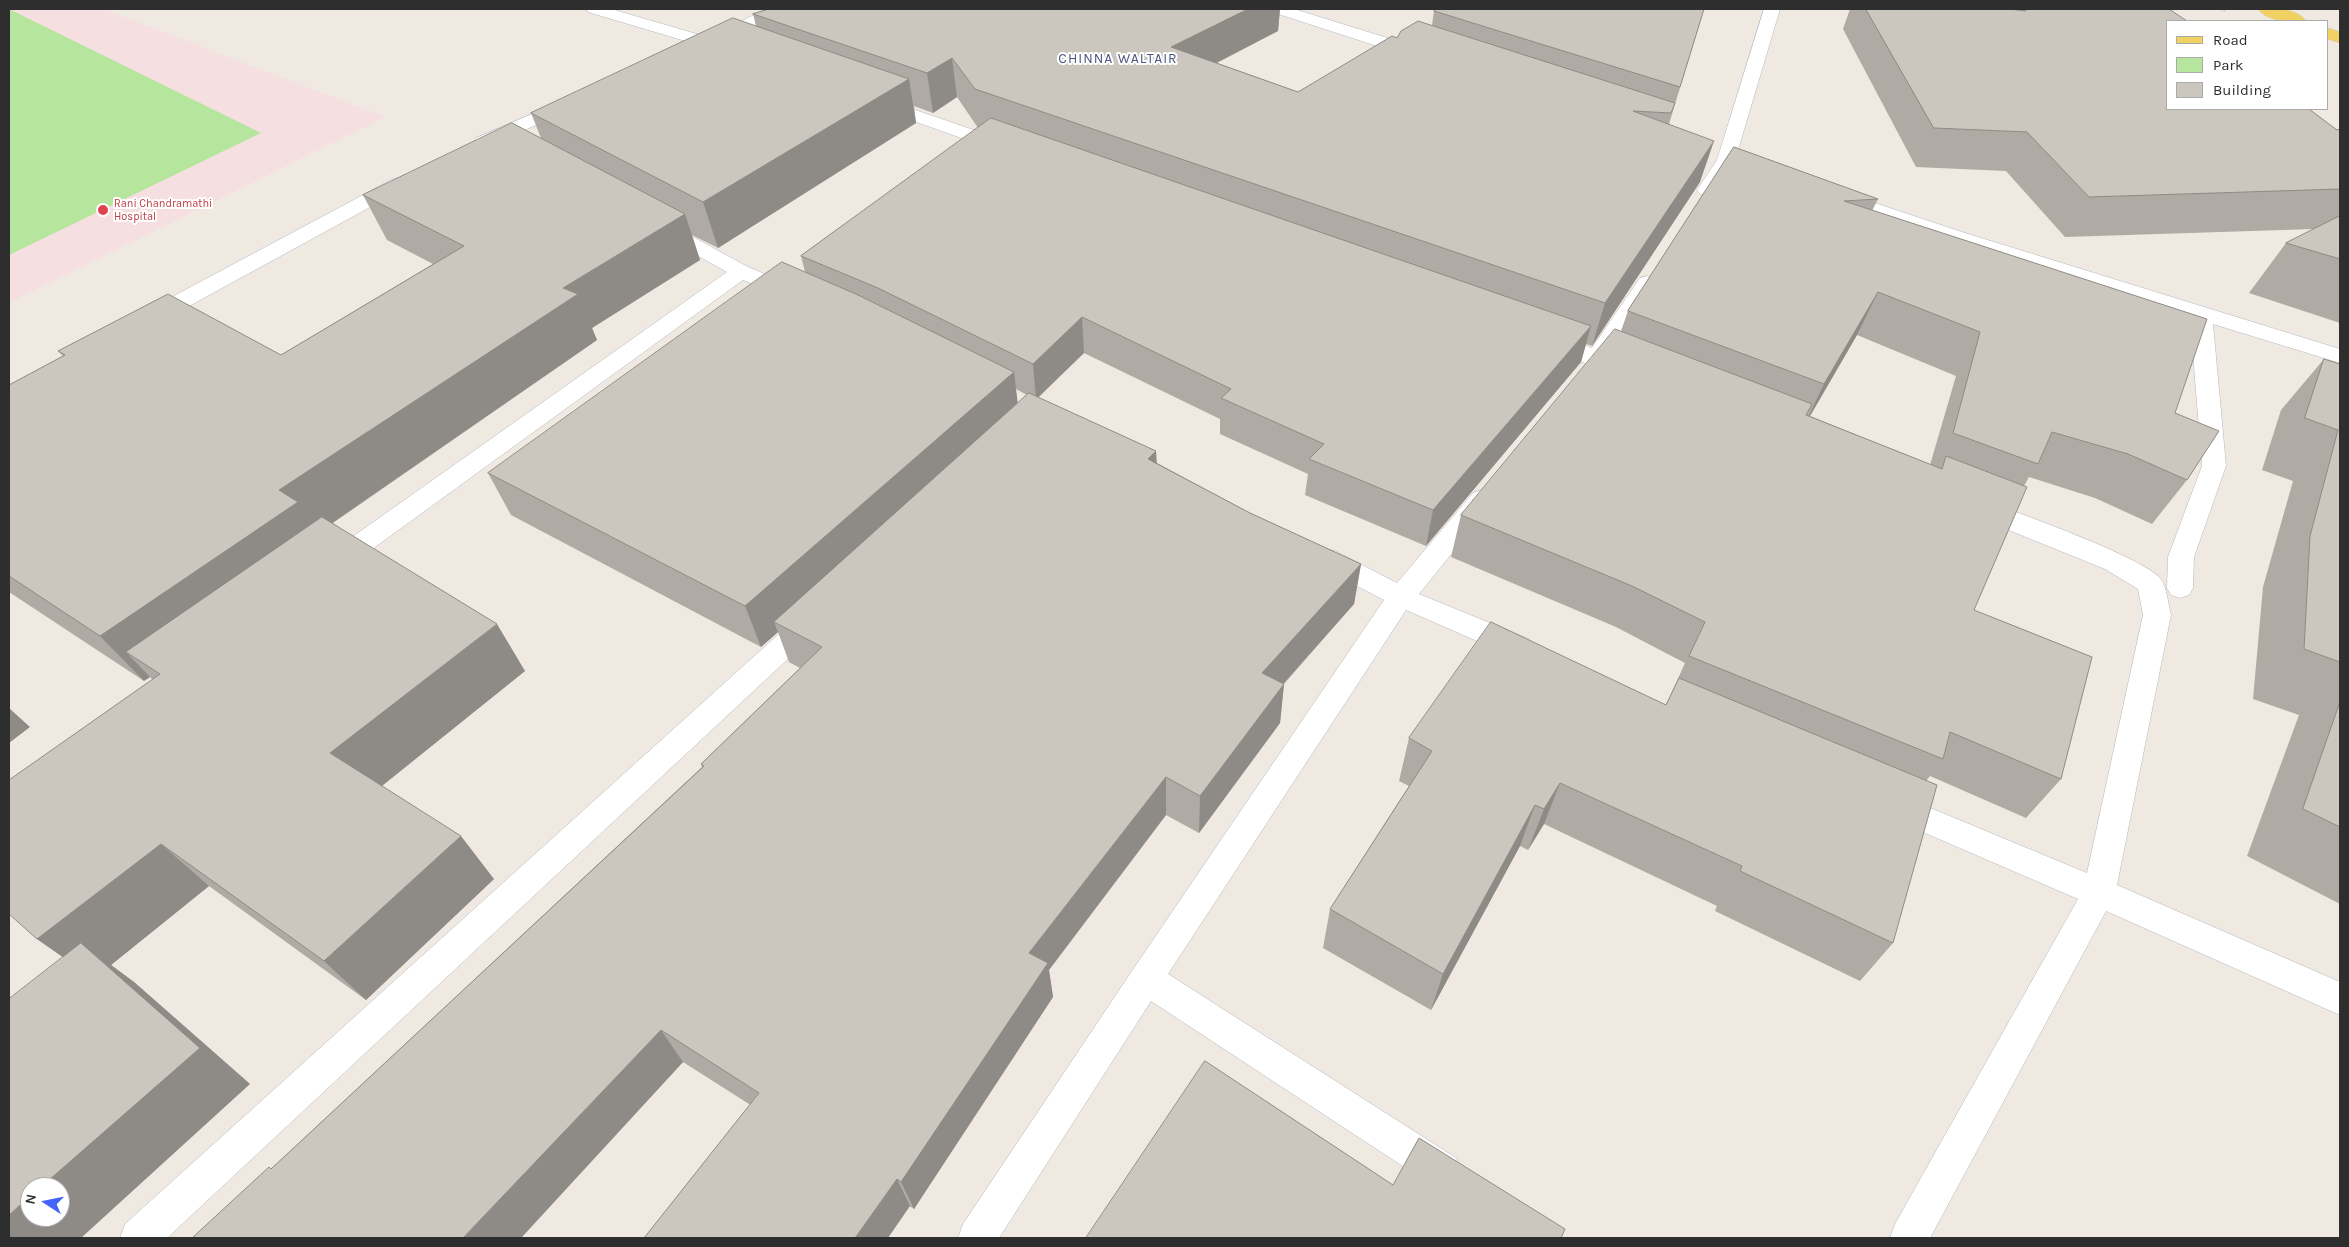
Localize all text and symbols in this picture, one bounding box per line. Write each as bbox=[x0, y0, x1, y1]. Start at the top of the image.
legend bbox=[2166, 20, 2329, 110]
text: Road bbox=[2213, 31, 2248, 49]
district label: CHINNA WALTAIR bbox=[1057, 51, 1179, 67]
text: Park bbox=[2213, 56, 2243, 74]
text: Building bbox=[2213, 81, 2271, 99]
place label: Rani Chandramathi Hospital bbox=[114, 197, 212, 223]
marker: Rani Chandramathi Hospital bbox=[96, 203, 110, 217]
north arrow bbox=[20, 1177, 70, 1227]
text: N bbox=[21, 1193, 40, 1206]

